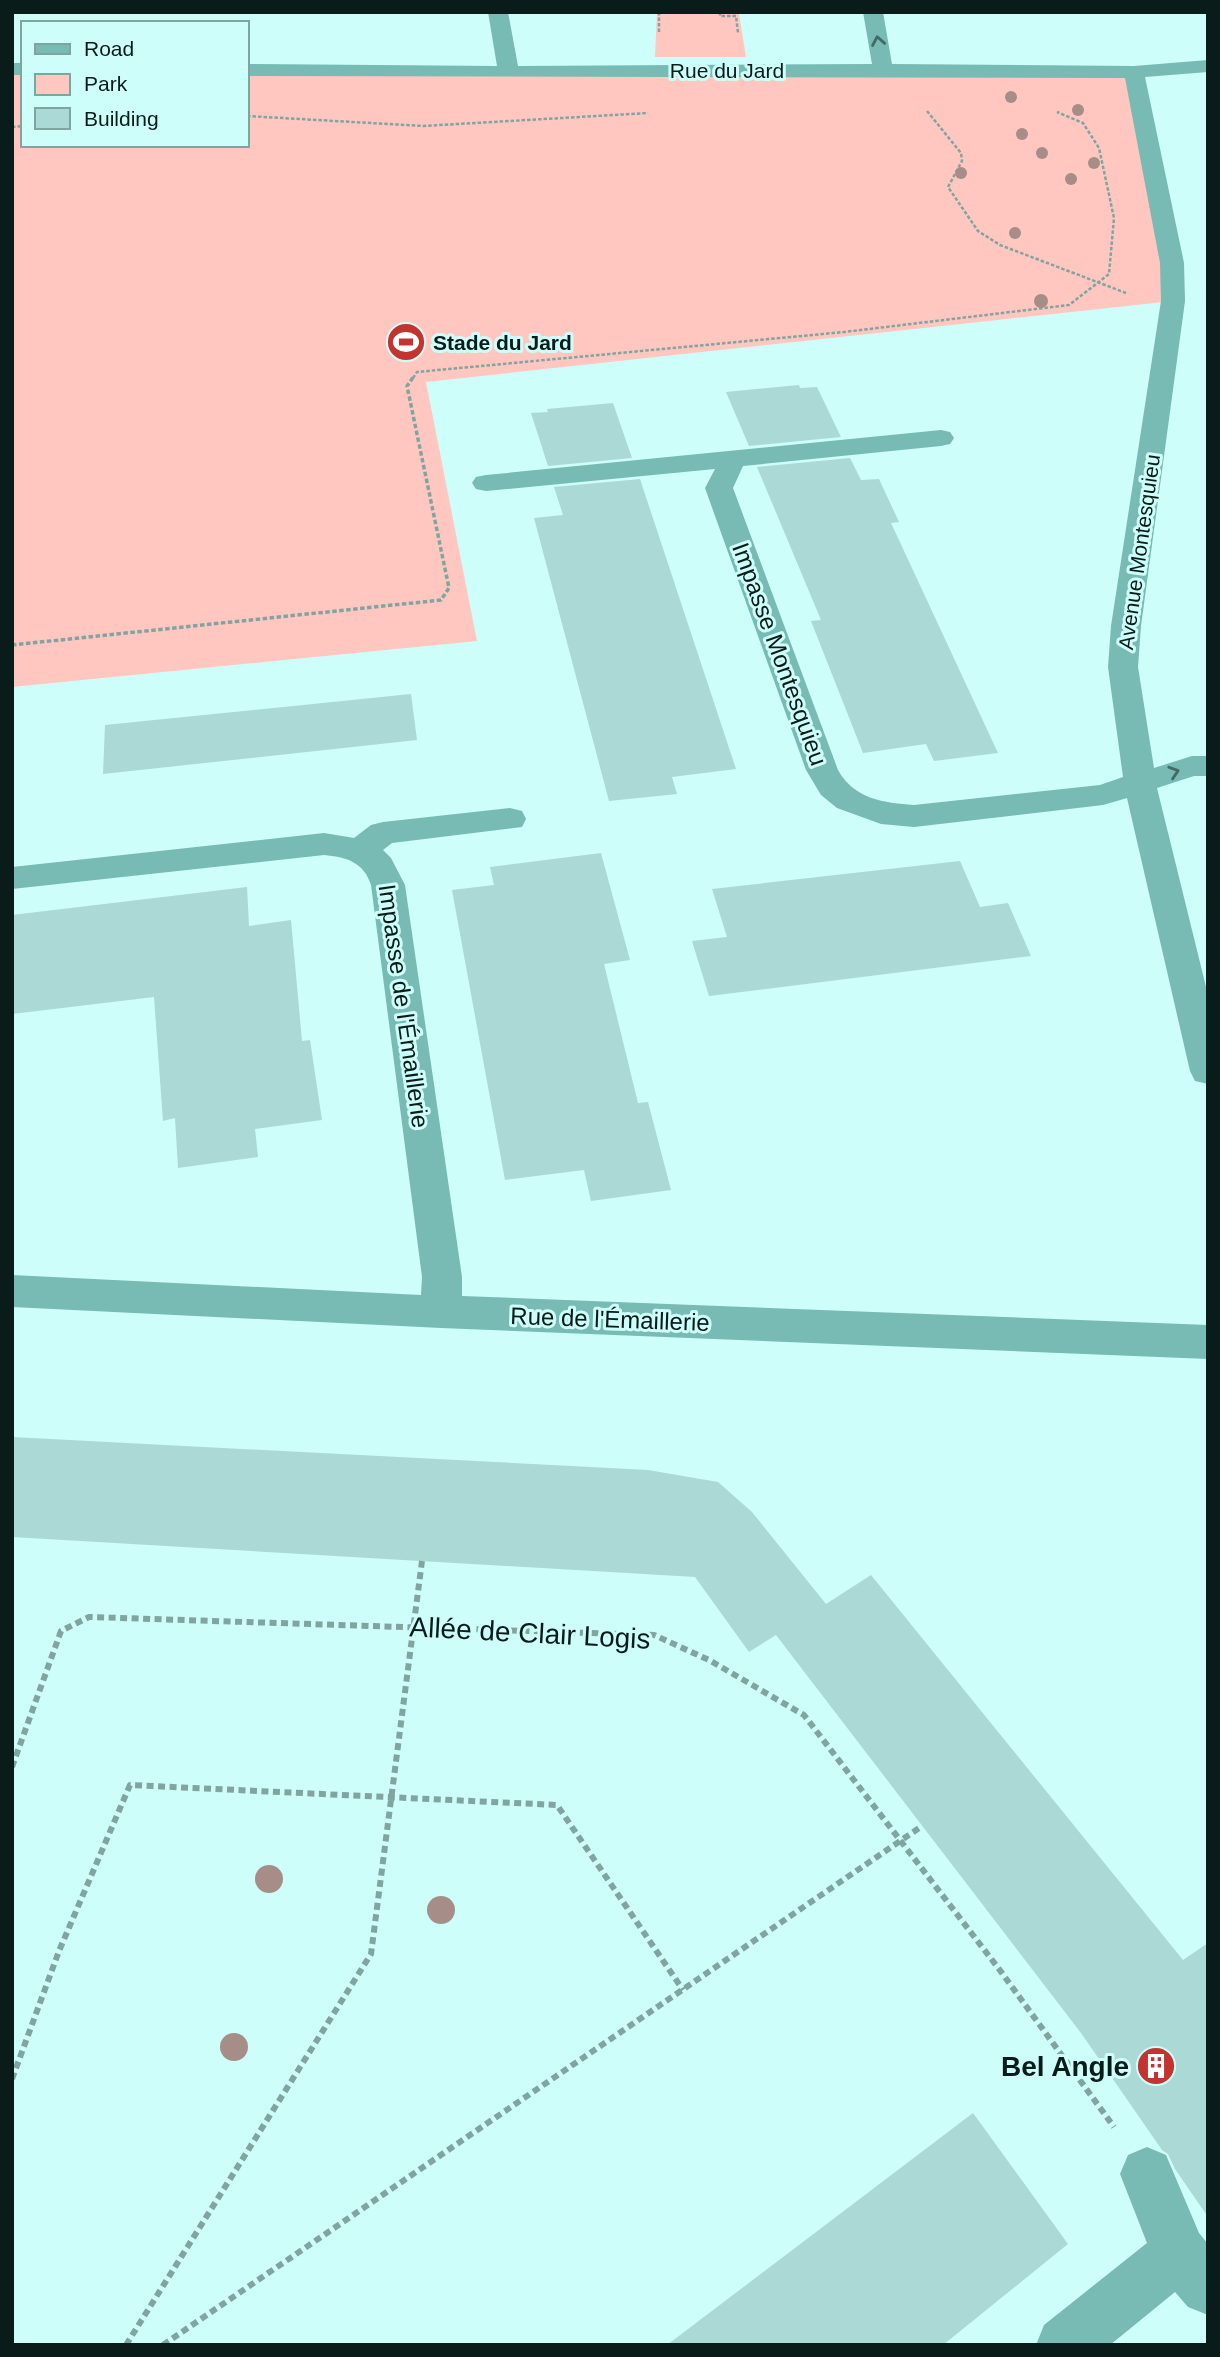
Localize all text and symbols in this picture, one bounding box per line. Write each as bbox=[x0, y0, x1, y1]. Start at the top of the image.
legend bbox=[21, 21, 248, 147]
one-way arrow bbox=[872, 35, 887, 47]
text: Road bbox=[84, 37, 134, 60]
street label: Rue du Jard bbox=[670, 59, 784, 82]
text: Park bbox=[84, 72, 128, 95]
text: Building bbox=[84, 107, 159, 130]
sports icon: Stade du Jard bbox=[385, 321, 427, 363]
place label: Stade du Jard bbox=[433, 331, 572, 354]
street label: Avenue Montesquieu bbox=[1114, 453, 1164, 651]
street label: Impasse Montesquieu bbox=[727, 539, 833, 769]
one-way arrow bbox=[1167, 766, 1179, 780]
street label: Impasse de l'Émaillerie bbox=[374, 882, 434, 1130]
street label: Rue de l'Émaillerie bbox=[510, 1302, 710, 1336]
street label: Allée de Clair Logis bbox=[409, 1611, 651, 1655]
building icon: Bel Angle bbox=[1135, 2045, 1177, 2087]
place label: Bel Angle bbox=[1001, 2051, 1129, 2082]

